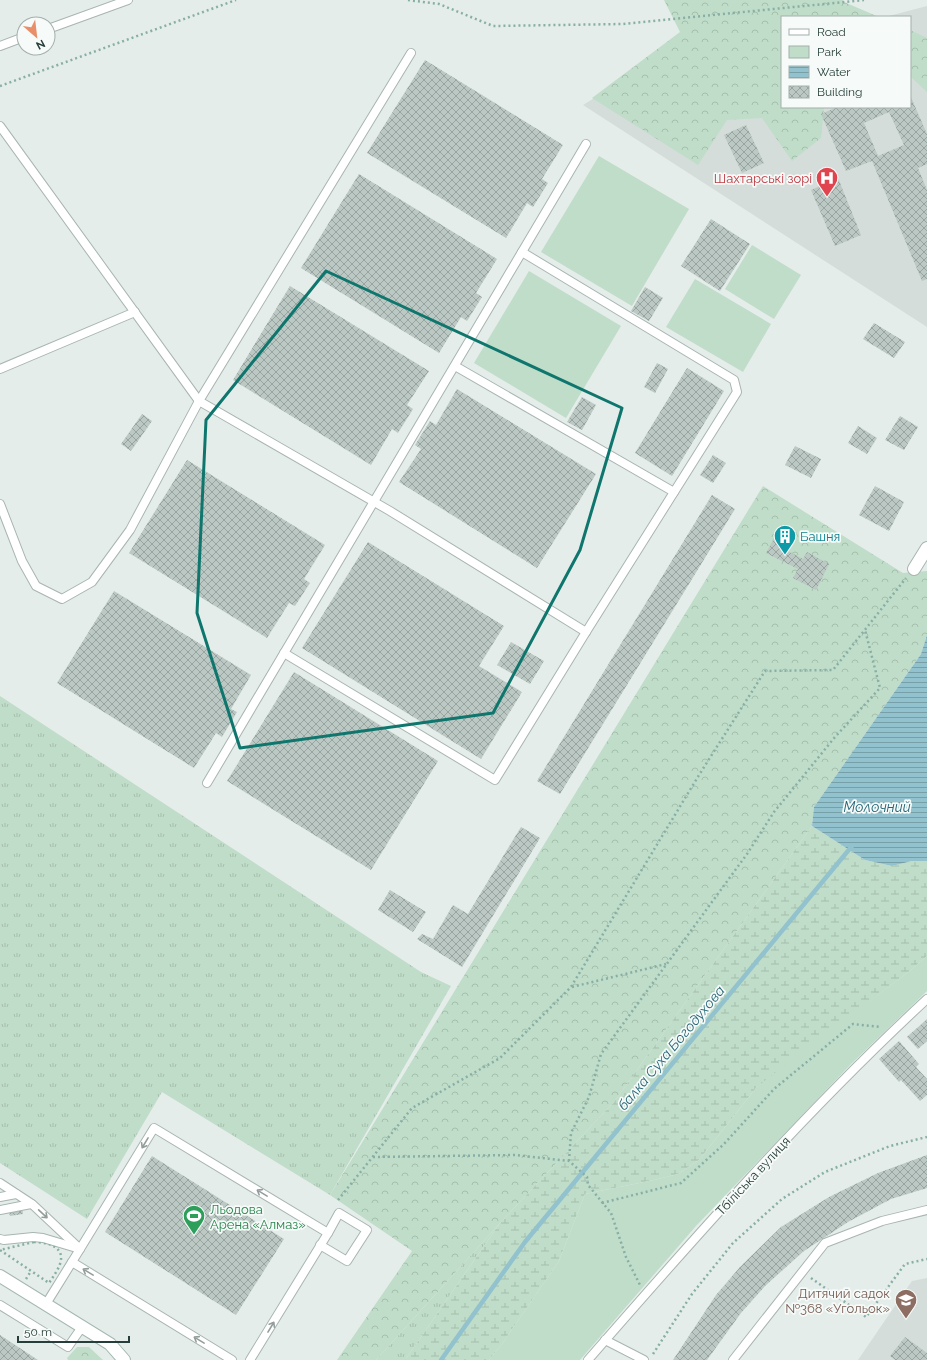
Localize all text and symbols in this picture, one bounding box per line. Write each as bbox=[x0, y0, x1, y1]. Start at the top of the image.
north arrow bbox=[16, 16, 56, 56]
legend bbox=[781, 16, 911, 108]
text: Road bbox=[817, 25, 846, 39]
text: N bbox=[34, 37, 47, 52]
text: Park bbox=[817, 45, 842, 59]
text: Water bbox=[817, 65, 851, 79]
text: Building bbox=[817, 85, 863, 99]
hospital icon: Шахтарські зорі bbox=[814, 165, 840, 198]
place label: Шахтарські зорі bbox=[714, 171, 812, 186]
building icon: Башня bbox=[772, 523, 798, 556]
place label: Башня bbox=[800, 529, 840, 544]
water label: Молочний bbox=[843, 799, 911, 815]
water label: балка Суха Богодухова bbox=[614, 982, 728, 1114]
street label: Тбіліська вулиця bbox=[713, 1133, 793, 1219]
one-way arrow bbox=[141, 1137, 149, 1148]
one-way arrow bbox=[256, 1189, 268, 1197]
place label: Льодова Арена «Алмаз» bbox=[210, 1202, 306, 1232]
sports icon: Льодова Арена «Алмаз» bbox=[181, 1203, 207, 1236]
one-way arrow bbox=[38, 1210, 48, 1219]
one-way arrow bbox=[82, 1267, 94, 1275]
place label: Дитячий садок №368 «Угольок» bbox=[785, 1286, 890, 1316]
school or university icon: Дитячий садок №368 «Угольок» bbox=[893, 1287, 919, 1320]
scale bar bbox=[18, 1318, 129, 1344]
one-way arrow bbox=[267, 1321, 275, 1333]
text: 50 m bbox=[24, 1325, 52, 1339]
one-way arrow bbox=[193, 1335, 205, 1343]

